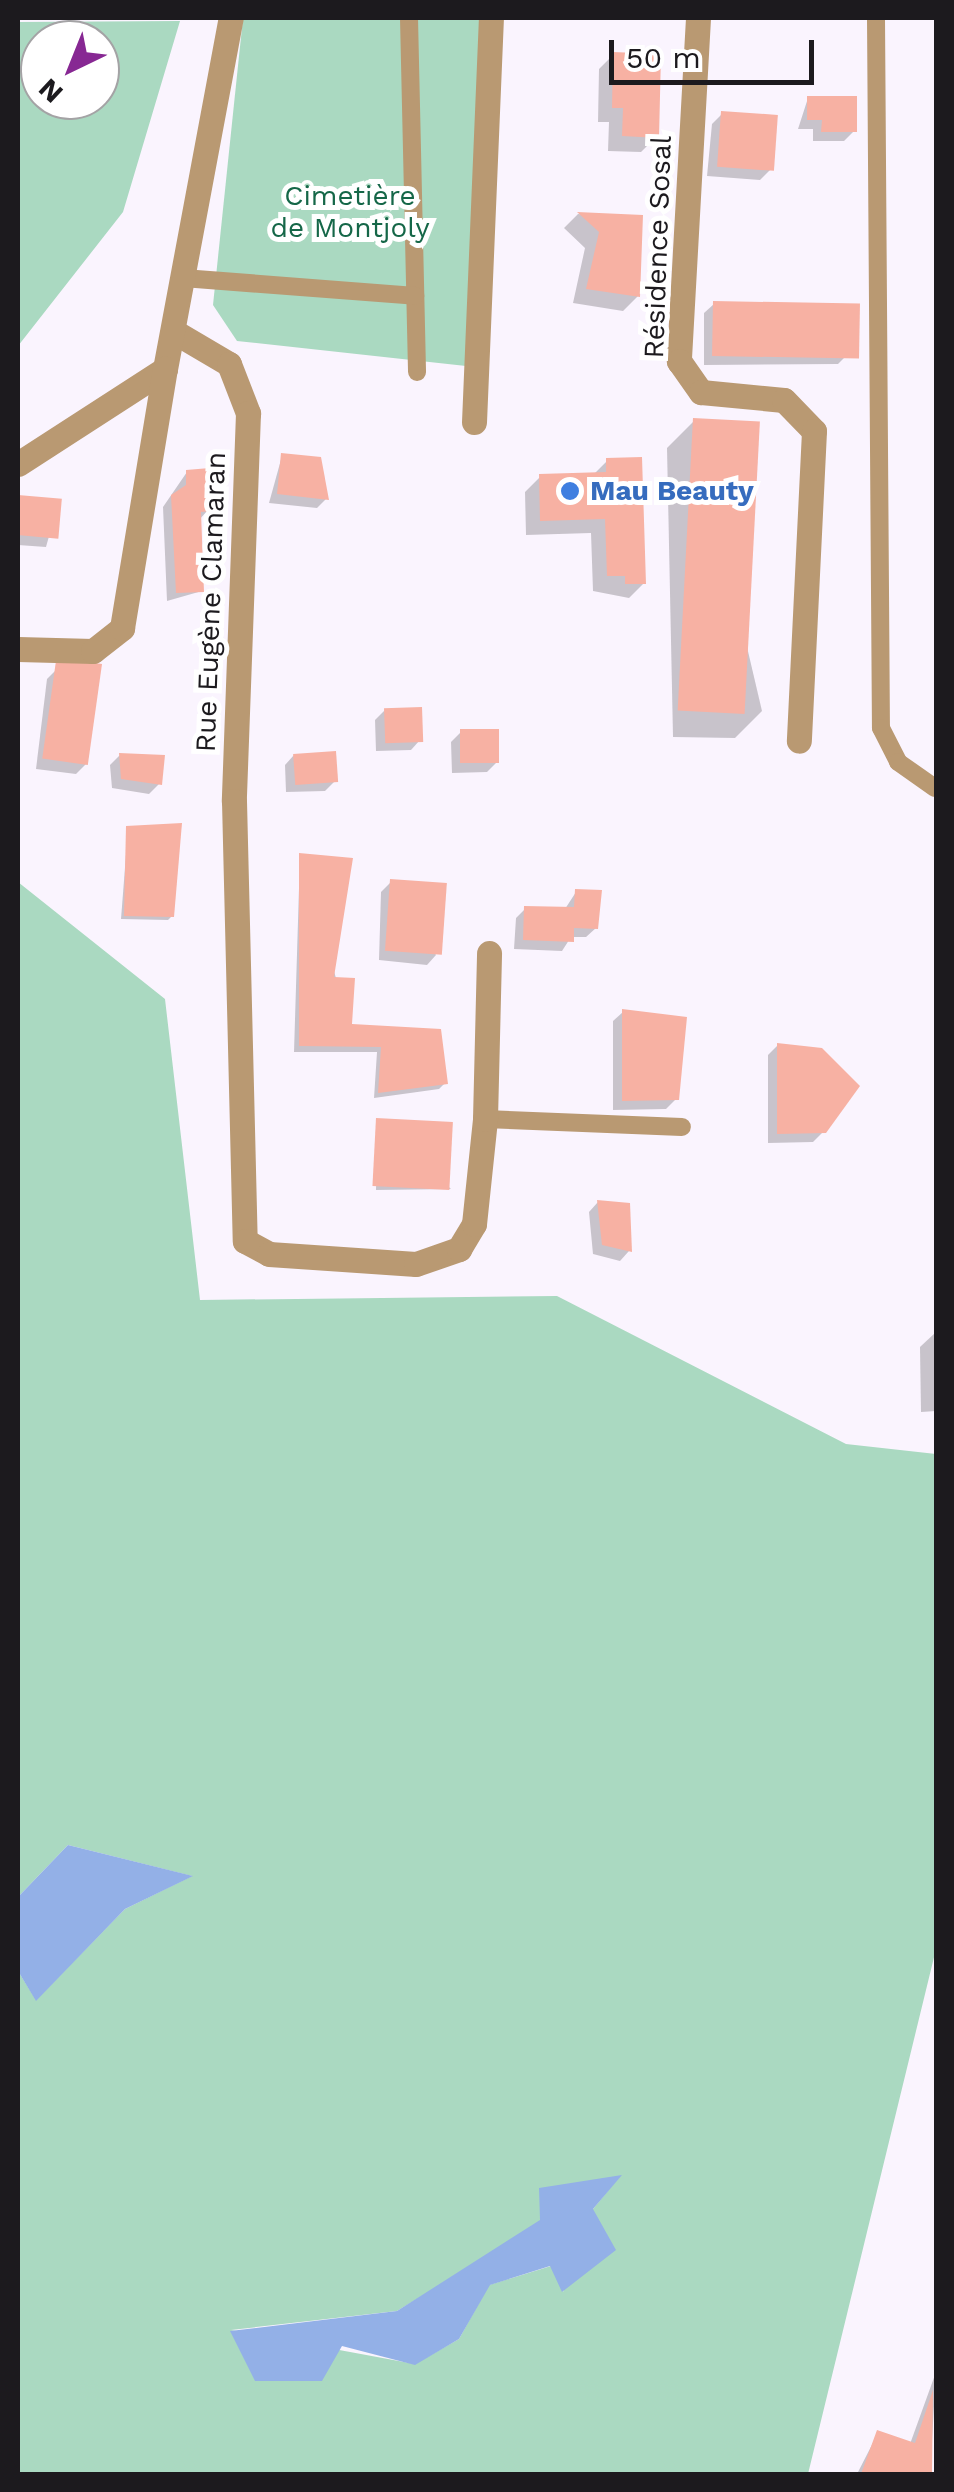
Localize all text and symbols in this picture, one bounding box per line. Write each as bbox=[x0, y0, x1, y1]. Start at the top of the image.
north arrow bbox=[20, 20, 120, 120]
scale bar bbox=[614, 20, 819, 82]
text: 50 m bbox=[626, 40, 701, 75]
text: N bbox=[32, 72, 69, 110]
street label: Résidence Sosal bbox=[637, 135, 679, 359]
park label: Cimetière de Montjoly bbox=[270, 179, 430, 245]
street label: Rue Eugène Clamaran bbox=[189, 451, 233, 753]
place label: Mau Beauty bbox=[590, 474, 754, 508]
marker: Mau Beauty bbox=[559, 480, 581, 502]

